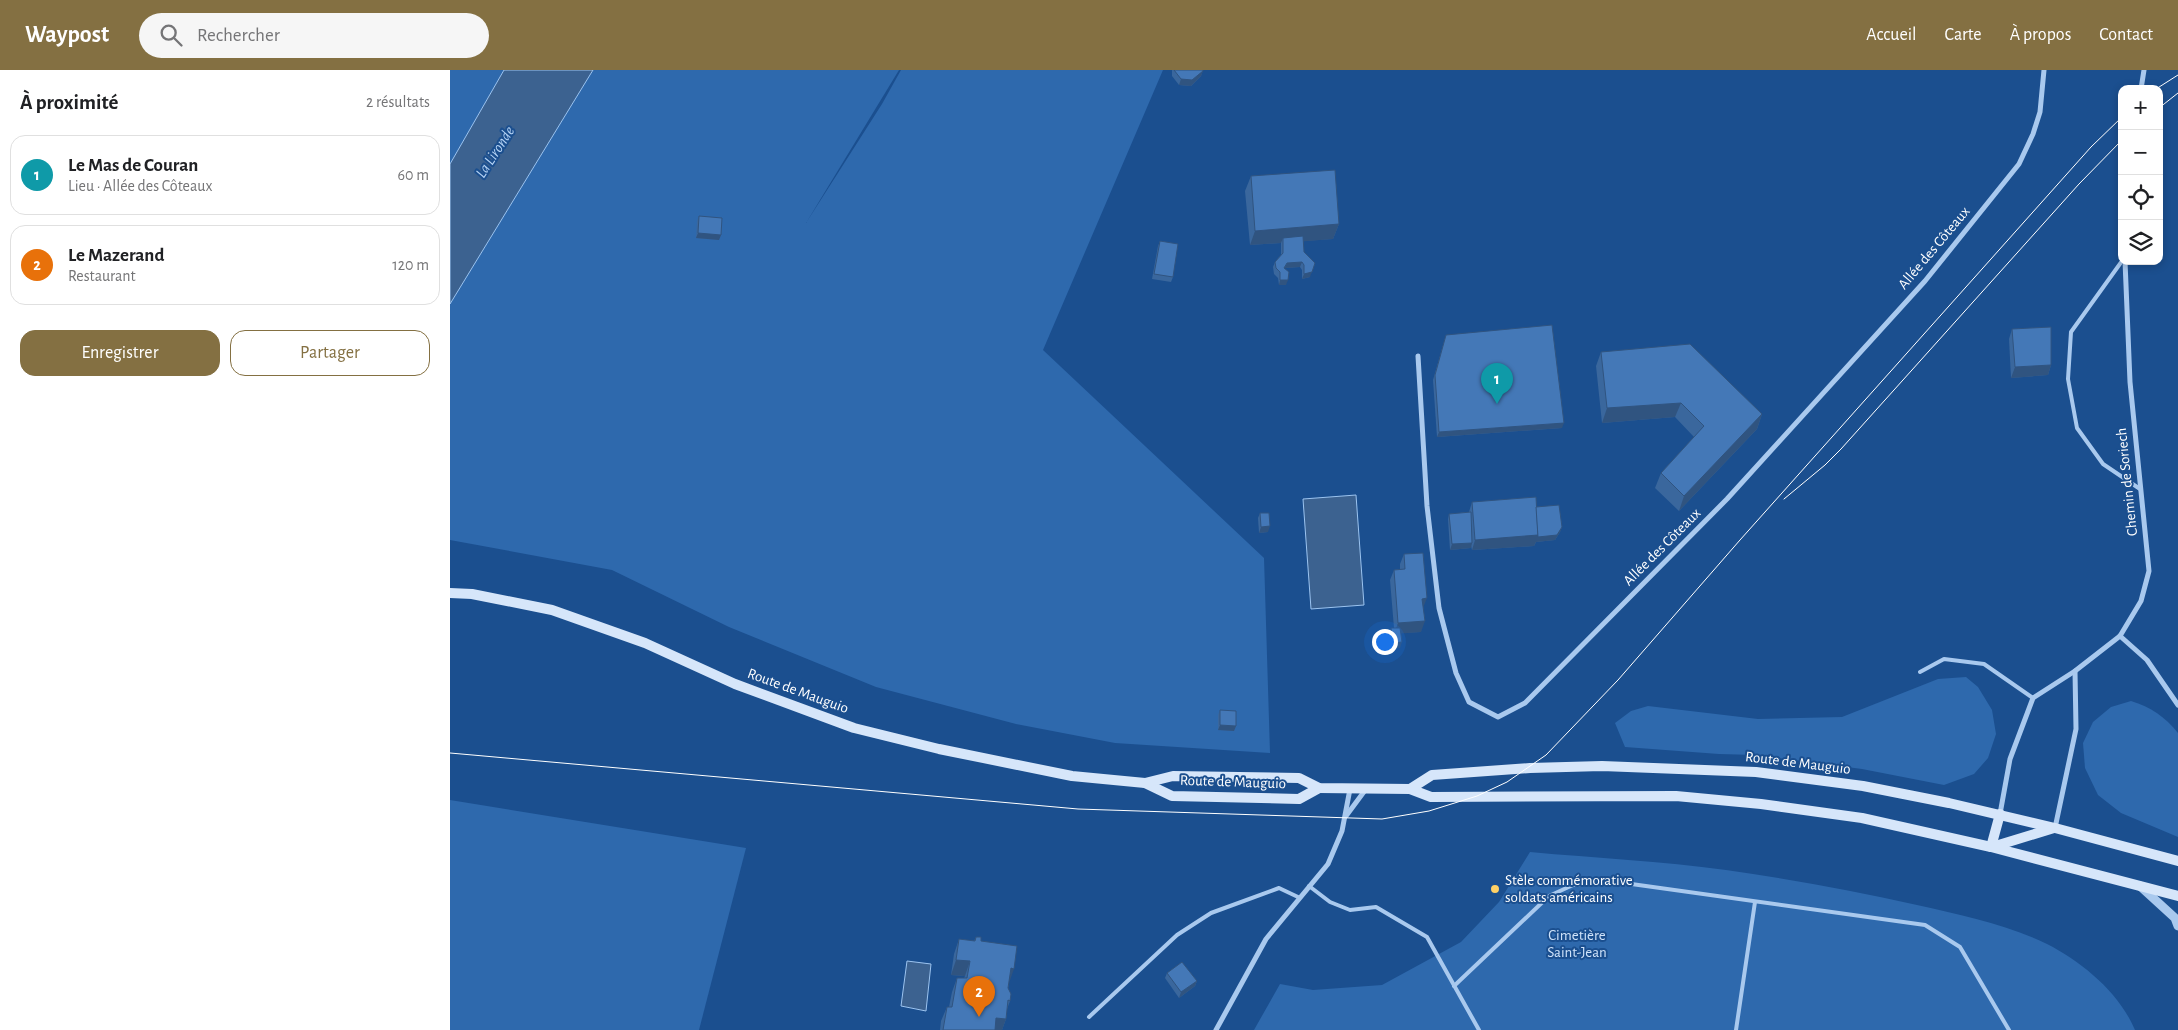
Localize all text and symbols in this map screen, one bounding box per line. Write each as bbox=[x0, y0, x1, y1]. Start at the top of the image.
search box bbox=[139, 13, 489, 58]
icon: search bbox=[157, 21, 185, 49]
text: Waypost bbox=[25, 23, 109, 47]
text: Rechercher bbox=[197, 26, 280, 45]
text: Accueil bbox=[1866, 26, 1917, 44]
text: Carte bbox=[1945, 26, 1982, 44]
text: À propos bbox=[2010, 26, 2071, 44]
text: Contact bbox=[2099, 26, 2153, 44]
map controls bbox=[2118, 85, 2163, 265]
button: + bbox=[2118, 85, 2163, 130]
text: À proximité bbox=[20, 92, 118, 113]
text: 2 résultats bbox=[366, 94, 430, 110]
water label: La Lironde bbox=[473, 123, 517, 181]
button: − bbox=[2118, 130, 2163, 175]
text: Le Mas de Couran bbox=[68, 156, 198, 175]
text: 1 bbox=[34, 167, 40, 183]
text: 60 m bbox=[398, 167, 429, 183]
button: locate bbox=[2118, 175, 2163, 220]
text: Lieu · Allée des Côteaux bbox=[68, 178, 212, 194]
street label: Allée des Côteaux bbox=[1895, 204, 1973, 292]
button: layers bbox=[2118, 220, 2163, 265]
text: Le Mazerand bbox=[68, 246, 164, 265]
text: 2 bbox=[33, 257, 41, 273]
text: 120 m bbox=[392, 257, 429, 273]
text: Restaurant bbox=[68, 268, 136, 284]
button: Enregistrer bbox=[20, 330, 220, 376]
button: Partager bbox=[230, 330, 430, 376]
pin: 1 bbox=[1481, 363, 1513, 404]
street label: Chemin de Soriech bbox=[2114, 427, 2140, 537]
street label: Allée des Côteaux bbox=[1620, 505, 1704, 589]
your location bbox=[1372, 629, 1398, 655]
street label: Route de Mauguio bbox=[746, 666, 850, 716]
street label: Route de Mauguio bbox=[1744, 749, 1852, 777]
street label: Route de Mauguio bbox=[1180, 773, 1286, 791]
place label: Stèle commémorative soldats américains bbox=[1505, 873, 1633, 905]
marker: Stèle commémorative soldats américains bbox=[1489, 883, 1501, 895]
park label: Cimetière Saint-Jean bbox=[1547, 928, 1607, 960]
pin: 2 bbox=[963, 976, 995, 1017]

